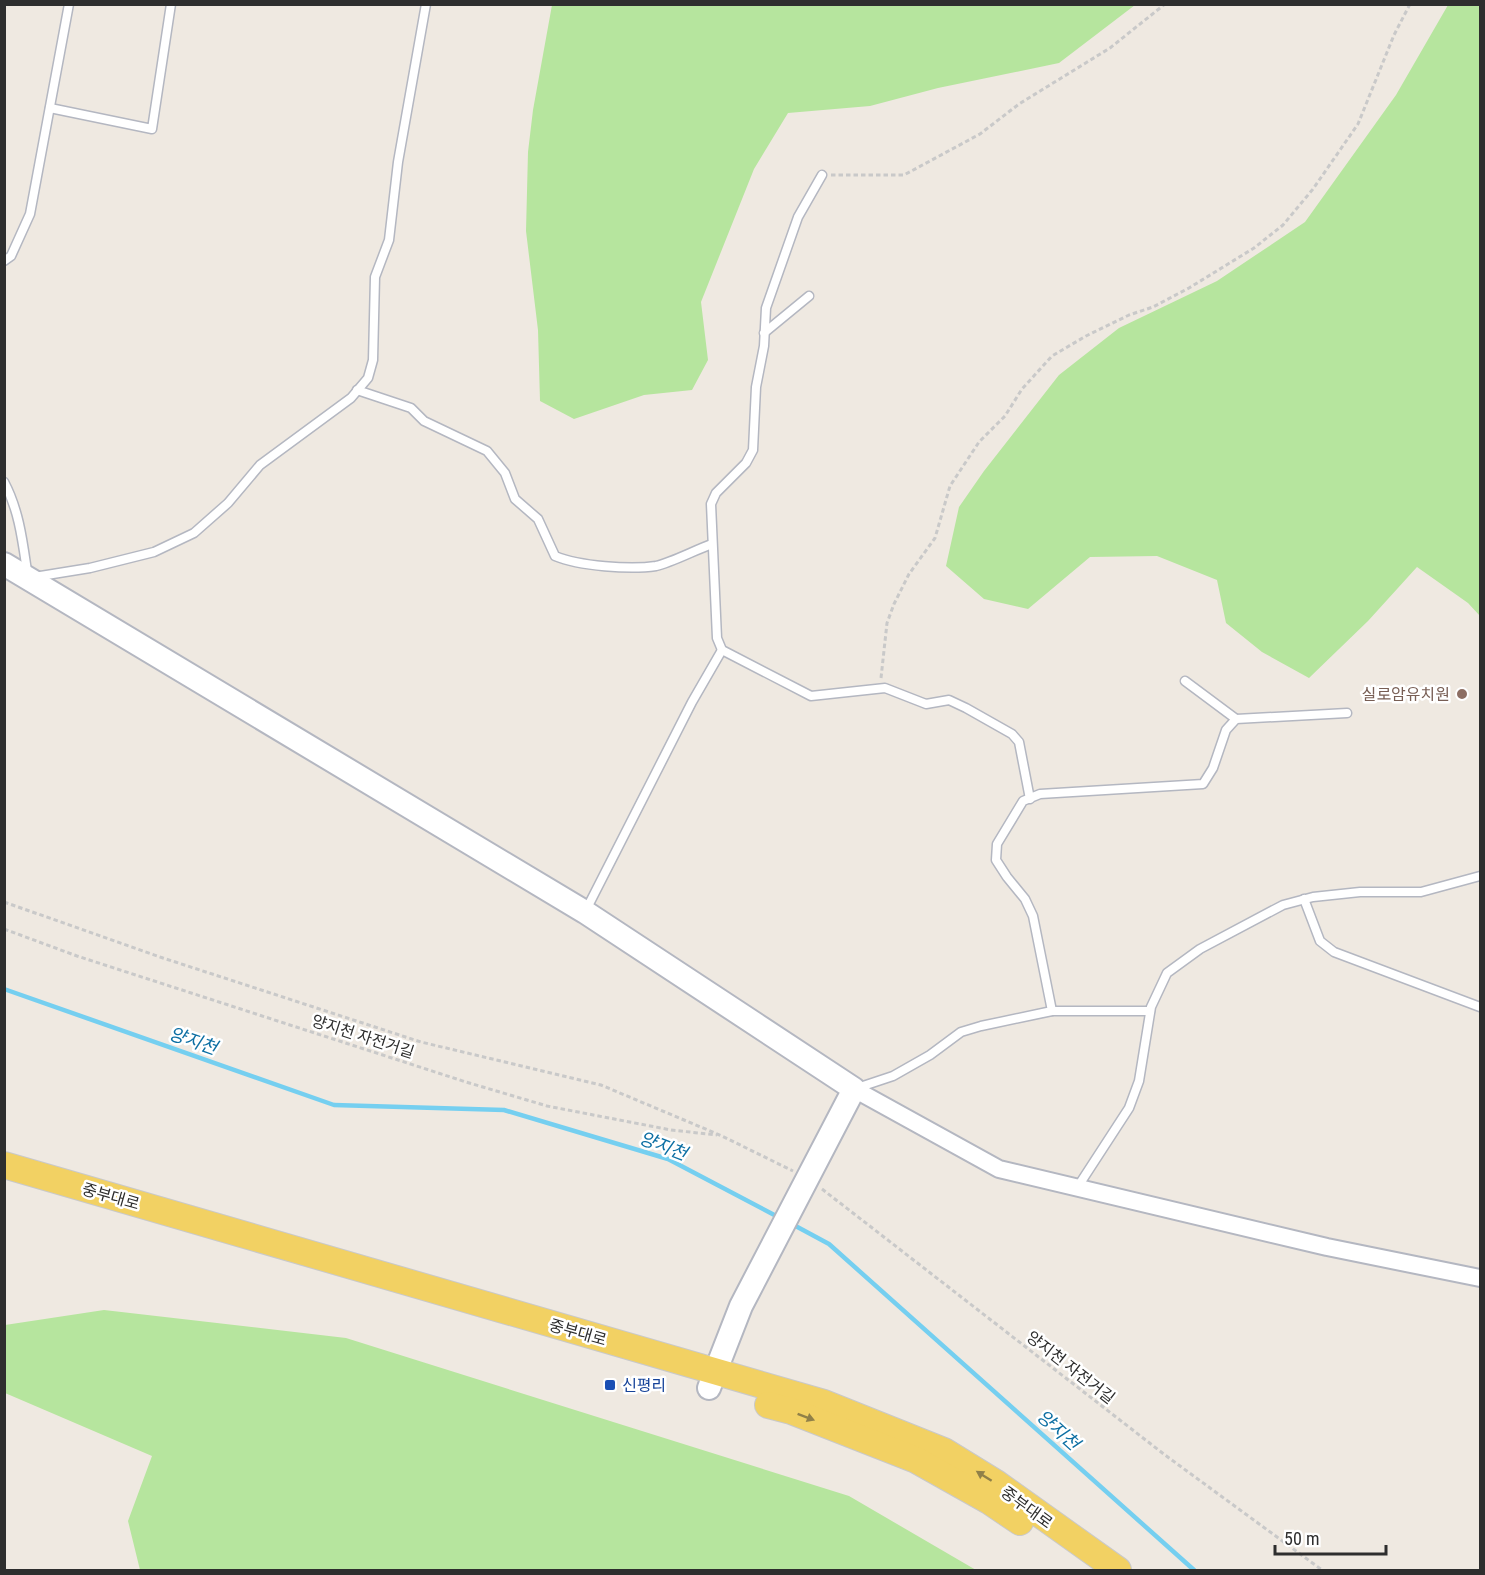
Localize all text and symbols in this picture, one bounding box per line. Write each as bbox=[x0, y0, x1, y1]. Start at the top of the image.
place label: 실로암유치원 bbox=[1362, 685, 1450, 704]
marker: 실로암유치원 bbox=[1455, 687, 1469, 701]
street label: 양지천 자전거길 bbox=[309, 1011, 417, 1062]
water label: 양지천 bbox=[166, 1023, 222, 1059]
water label: 양지천 bbox=[636, 1127, 692, 1165]
street label: 중부대로 bbox=[80, 1179, 142, 1214]
street label: 중부대로 bbox=[547, 1315, 609, 1350]
street label: 양지천 자전거길 bbox=[1023, 1327, 1119, 1408]
place label: 신평리 bbox=[622, 1376, 666, 1395]
marker: 신평리 bbox=[603, 1378, 617, 1392]
water label: 양지천 bbox=[1033, 1405, 1086, 1456]
one-way arrow bbox=[798, 1413, 816, 1423]
one-way arrow bbox=[976, 1471, 992, 1482]
street label: 중부대로 bbox=[997, 1482, 1056, 1533]
scale bar bbox=[1275, 1518, 1386, 1556]
text: 50 m bbox=[1284, 1528, 1319, 1549]

